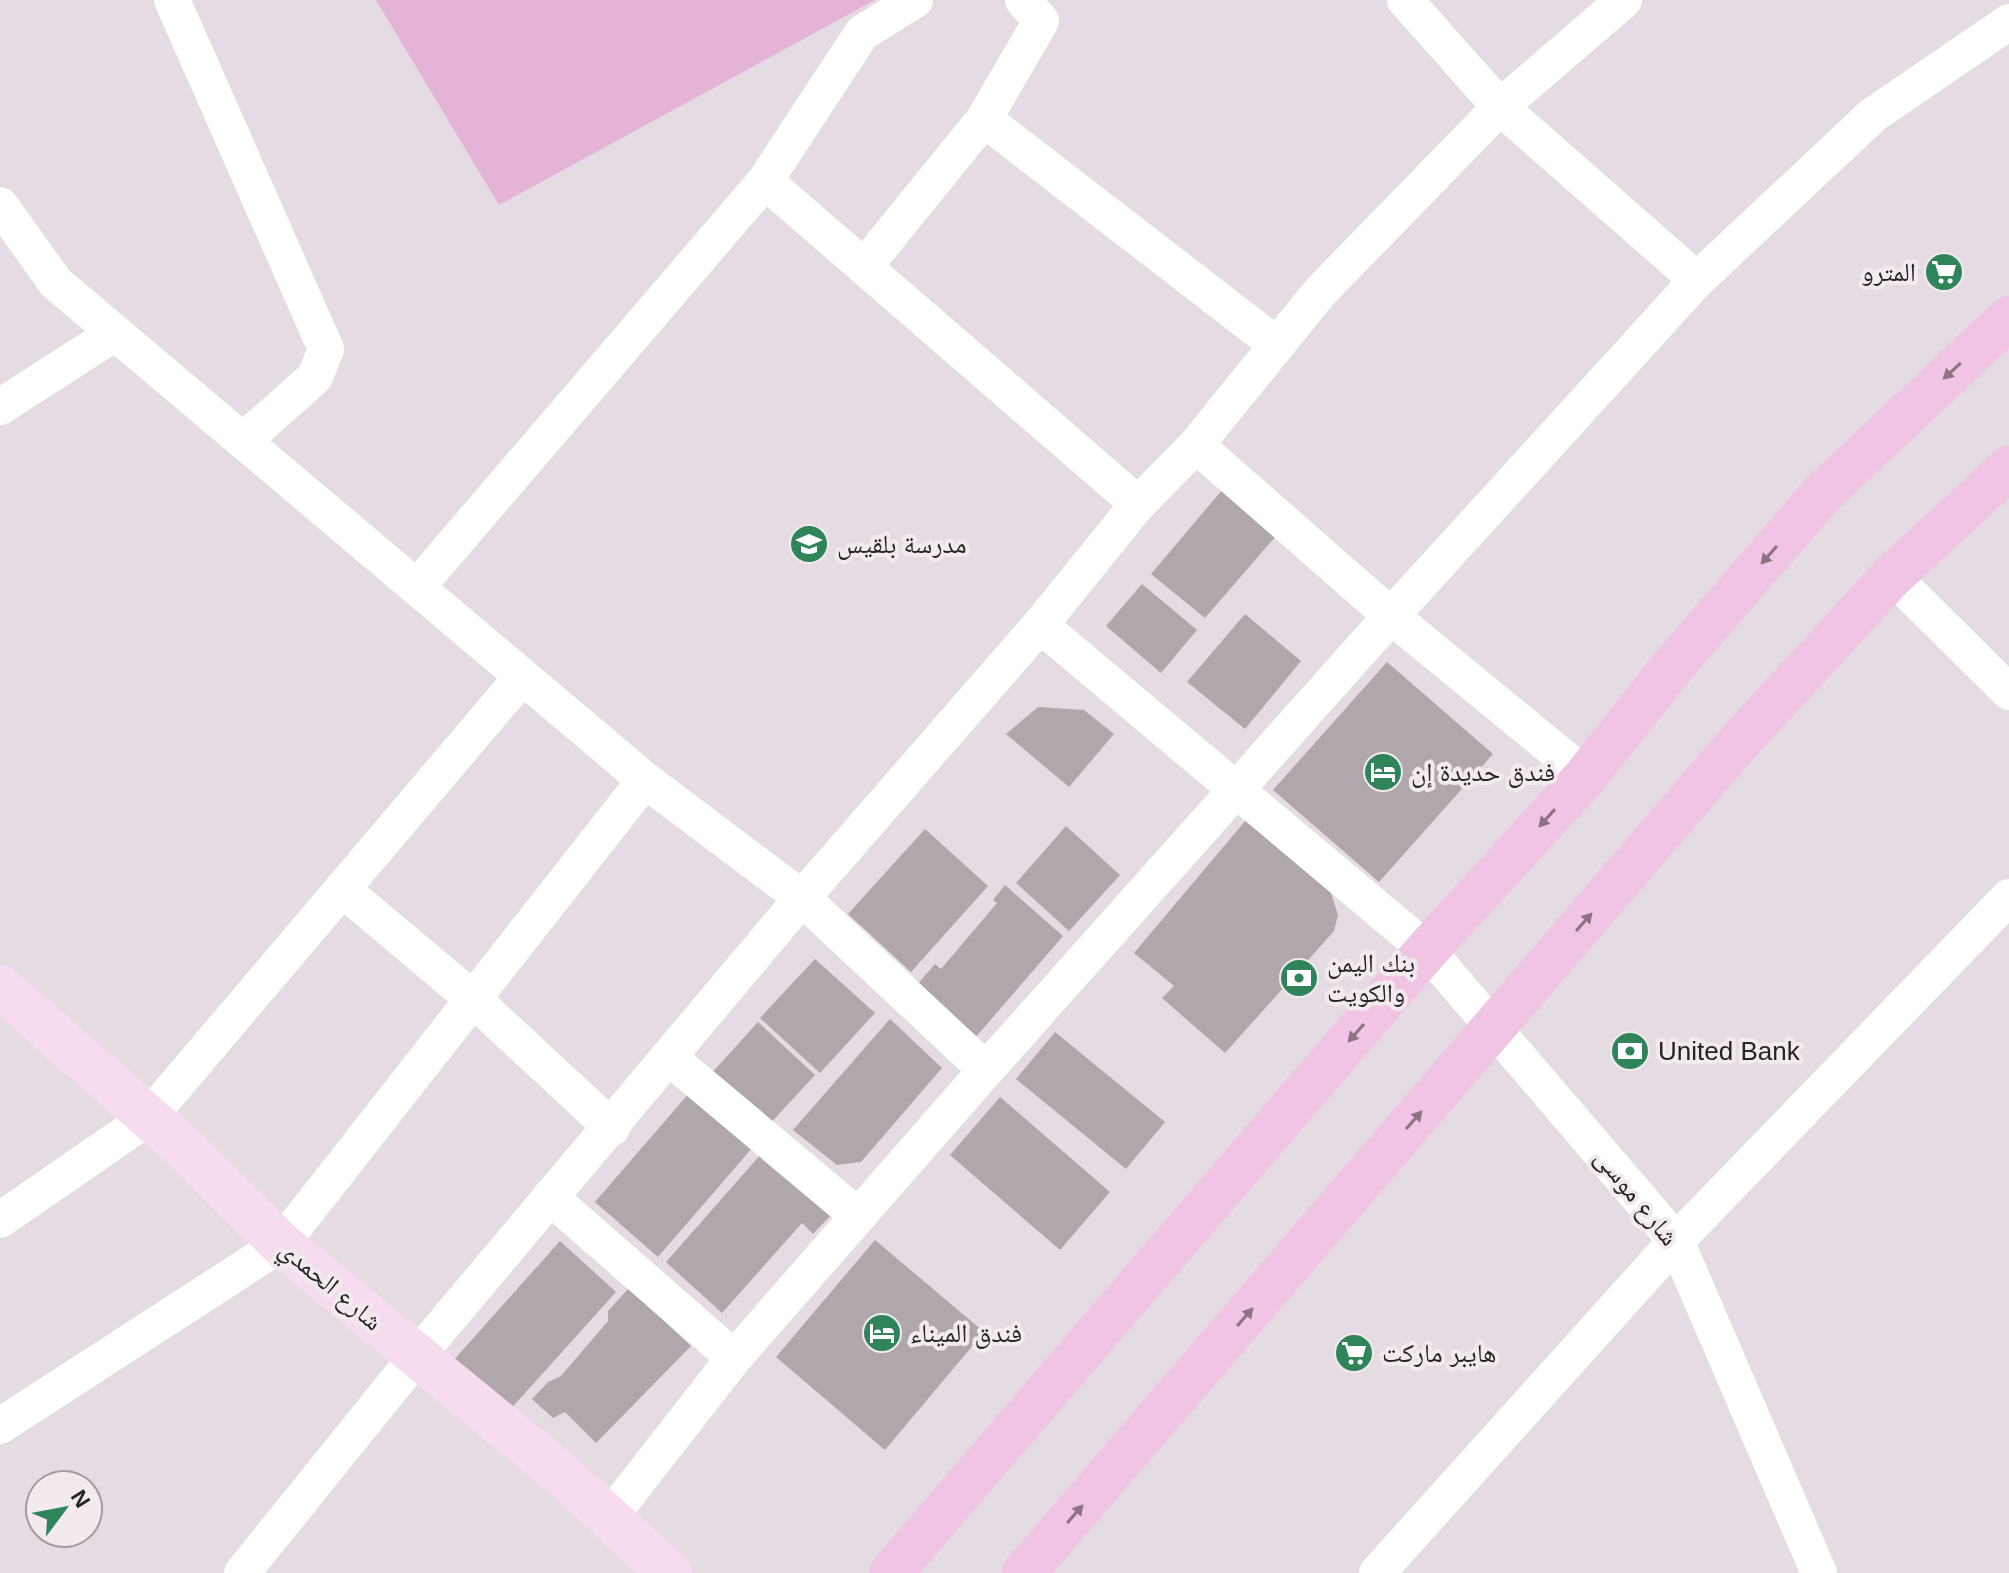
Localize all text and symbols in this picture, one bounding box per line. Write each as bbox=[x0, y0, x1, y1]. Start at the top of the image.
supermarket icon: المترو bbox=[1923, 251, 1965, 293]
place label: المترو bbox=[1862, 257, 1916, 287]
one-way arrow bbox=[1943, 362, 1962, 380]
school or university icon: مدرسة بلقيس bbox=[788, 523, 830, 565]
place label: مدرسة بلقيس bbox=[837, 529, 967, 560]
one-way arrow bbox=[1761, 545, 1778, 565]
hotel icon: فندق حديدة إن bbox=[1362, 751, 1404, 793]
place label: فندق حديدة إن bbox=[1411, 757, 1555, 789]
one-way arrow bbox=[1539, 808, 1557, 827]
one-way arrow bbox=[1575, 913, 1592, 933]
place label: بنك اليمن والكويت bbox=[1327, 948, 1415, 1008]
bank icon: بنك اليمن والكويت bbox=[1278, 957, 1320, 999]
one-way arrow bbox=[1348, 1023, 1365, 1043]
bank icon: United Bank bbox=[1609, 1030, 1651, 1072]
place label: United Bank bbox=[1658, 1036, 1801, 1066]
one-way arrow bbox=[1405, 1110, 1422, 1130]
street label: شارع موسى bbox=[1588, 1143, 1685, 1252]
street label: شارع الحمدي bbox=[270, 1233, 388, 1341]
one-way arrow bbox=[1236, 1307, 1253, 1327]
hotel icon: فندق الميناء bbox=[861, 1312, 903, 1354]
place label: فندق الميناء bbox=[910, 1318, 1022, 1349]
supermarket icon: هايبر ماركت bbox=[1333, 1332, 1375, 1374]
place label: هايبر ماركت bbox=[1382, 1338, 1497, 1368]
north arrow bbox=[24, 1469, 104, 1549]
text: N bbox=[66, 1485, 95, 1512]
one-way arrow bbox=[1066, 1504, 1083, 1524]

